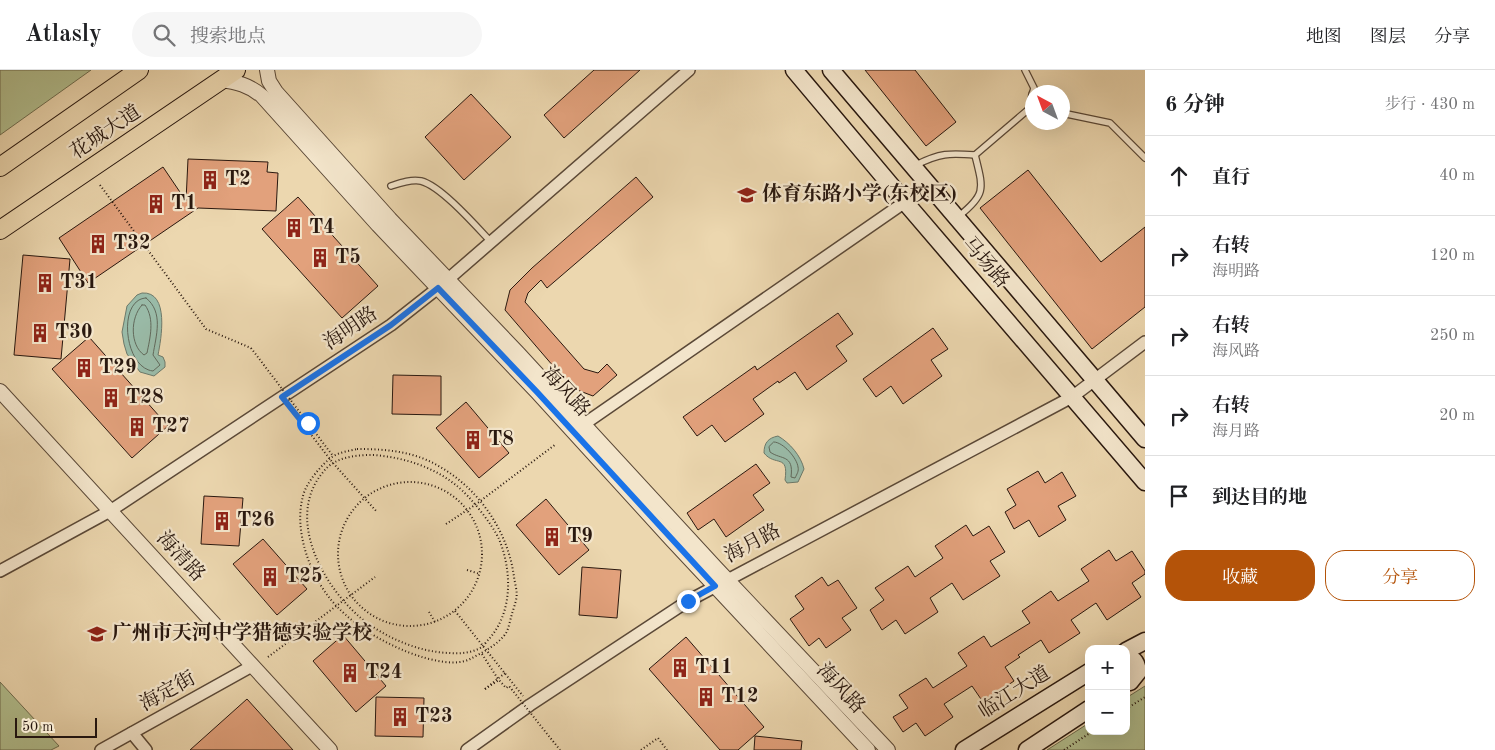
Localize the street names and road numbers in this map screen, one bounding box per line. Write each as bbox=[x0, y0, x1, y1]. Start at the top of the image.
street label: 花城大道 bbox=[66, 101, 145, 164]
street label: 马场路 bbox=[958, 232, 1014, 292]
street label: 海明路 bbox=[319, 302, 381, 354]
street label: 海风路 bbox=[537, 362, 594, 421]
street label: 海月路 bbox=[721, 519, 784, 567]
street label: 海清路 bbox=[152, 527, 209, 586]
street label: 海风路 bbox=[812, 659, 869, 718]
street label: 临江大道 bbox=[975, 662, 1054, 723]
street label: 海定街 bbox=[136, 667, 199, 715]

